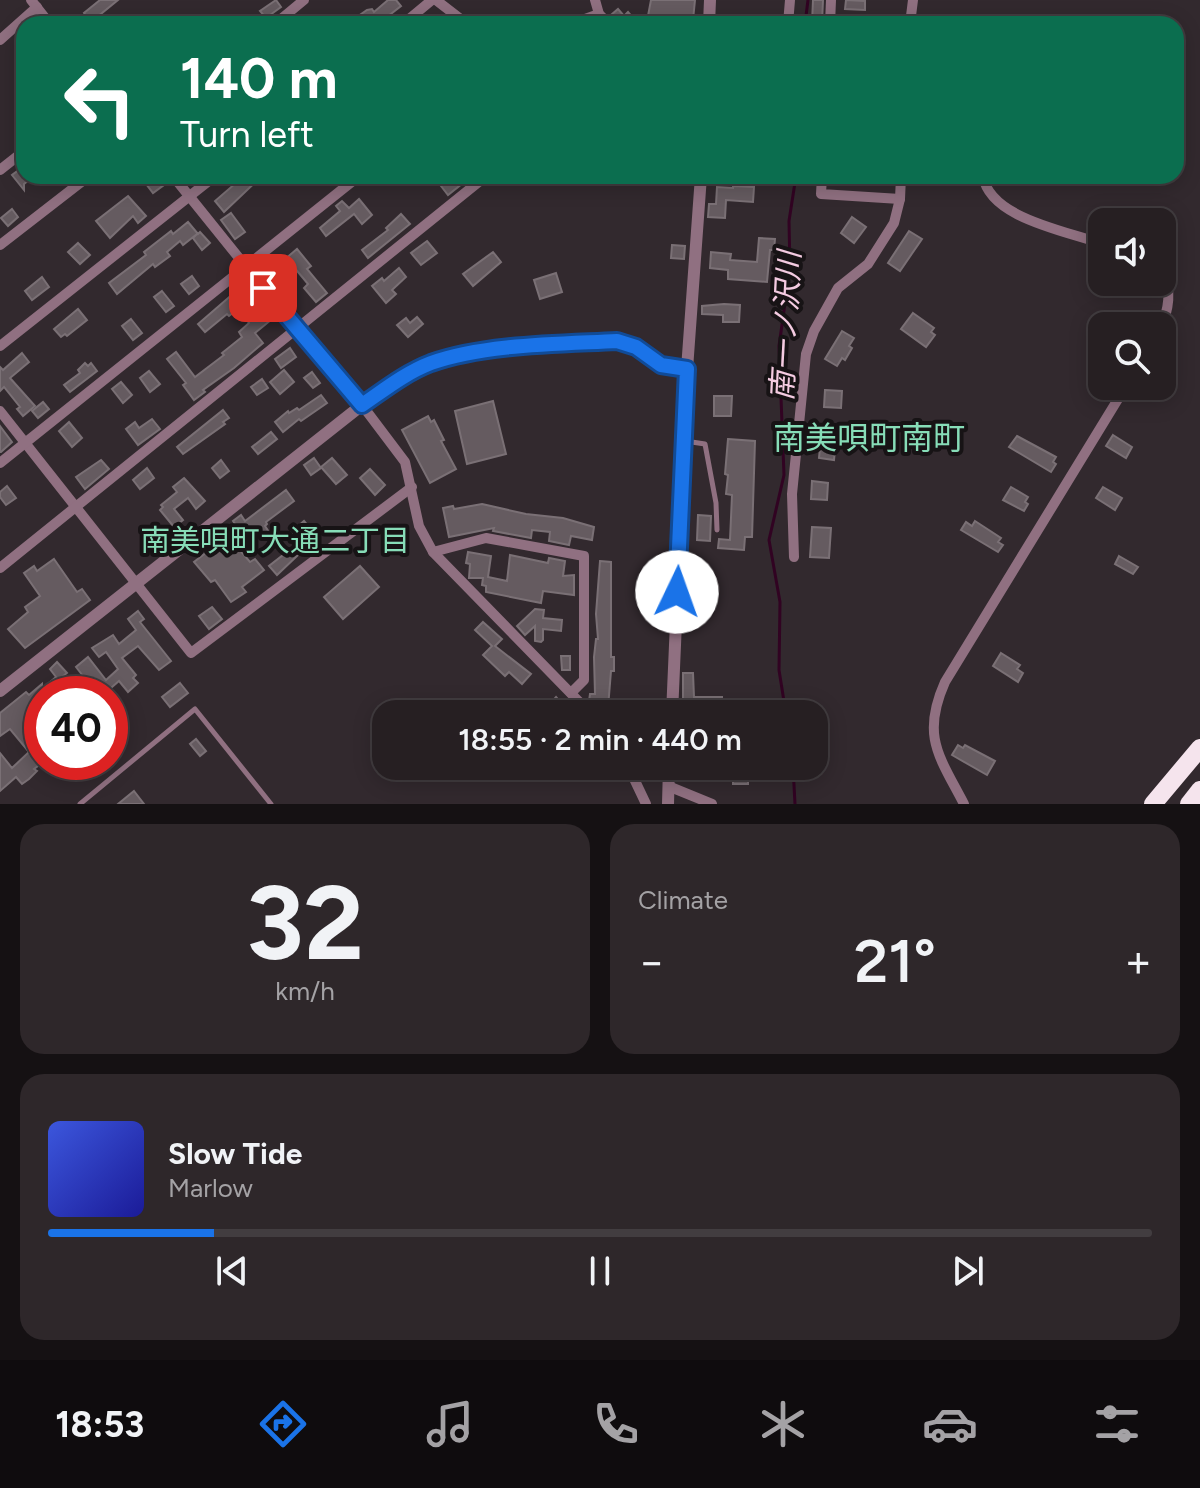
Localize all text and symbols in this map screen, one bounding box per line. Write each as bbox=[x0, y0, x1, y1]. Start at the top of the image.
text: 140 m bbox=[180, 45, 338, 112]
icon: left bbox=[48, 48, 152, 152]
text: Turn left bbox=[180, 113, 314, 156]
map controls bbox=[1088, 208, 1176, 400]
button: sound bbox=[1088, 208, 1176, 296]
water label: 南一ノ沢川 bbox=[763, 247, 808, 402]
pin bbox=[229, 254, 297, 322]
icon: arrive bbox=[241, 266, 285, 310]
button: search bbox=[1088, 312, 1176, 400]
district label: 南美唄町南町 bbox=[773, 419, 965, 457]
district label: 南美唄町大通二丁目 bbox=[140, 522, 410, 559]
position arrow bbox=[635, 550, 719, 634]
speed limit sign: 40 bbox=[24, 676, 128, 780]
text: 18:55 · 2 min · 440 m bbox=[458, 721, 742, 758]
text: 32 bbox=[246, 860, 364, 985]
text: Climate bbox=[638, 884, 728, 916]
text: 21° bbox=[854, 925, 936, 997]
text: − bbox=[638, 935, 665, 988]
text: + bbox=[1125, 935, 1152, 988]
text: km/h bbox=[275, 975, 335, 1007]
text: Slow Tide bbox=[168, 1135, 302, 1172]
text: Marlow bbox=[168, 1172, 253, 1204]
icon: previous bbox=[210, 1249, 254, 1293]
icon: pause bbox=[578, 1249, 622, 1293]
icon: next bbox=[946, 1249, 990, 1293]
icon: directions bbox=[255, 1396, 311, 1452]
icon: music bbox=[422, 1396, 478, 1452]
icon: phone bbox=[588, 1396, 644, 1452]
icon: climate bbox=[755, 1396, 811, 1452]
icon: car bbox=[922, 1396, 978, 1452]
icon: filters bbox=[1089, 1396, 1145, 1452]
text: 18:53 bbox=[55, 1403, 144, 1446]

